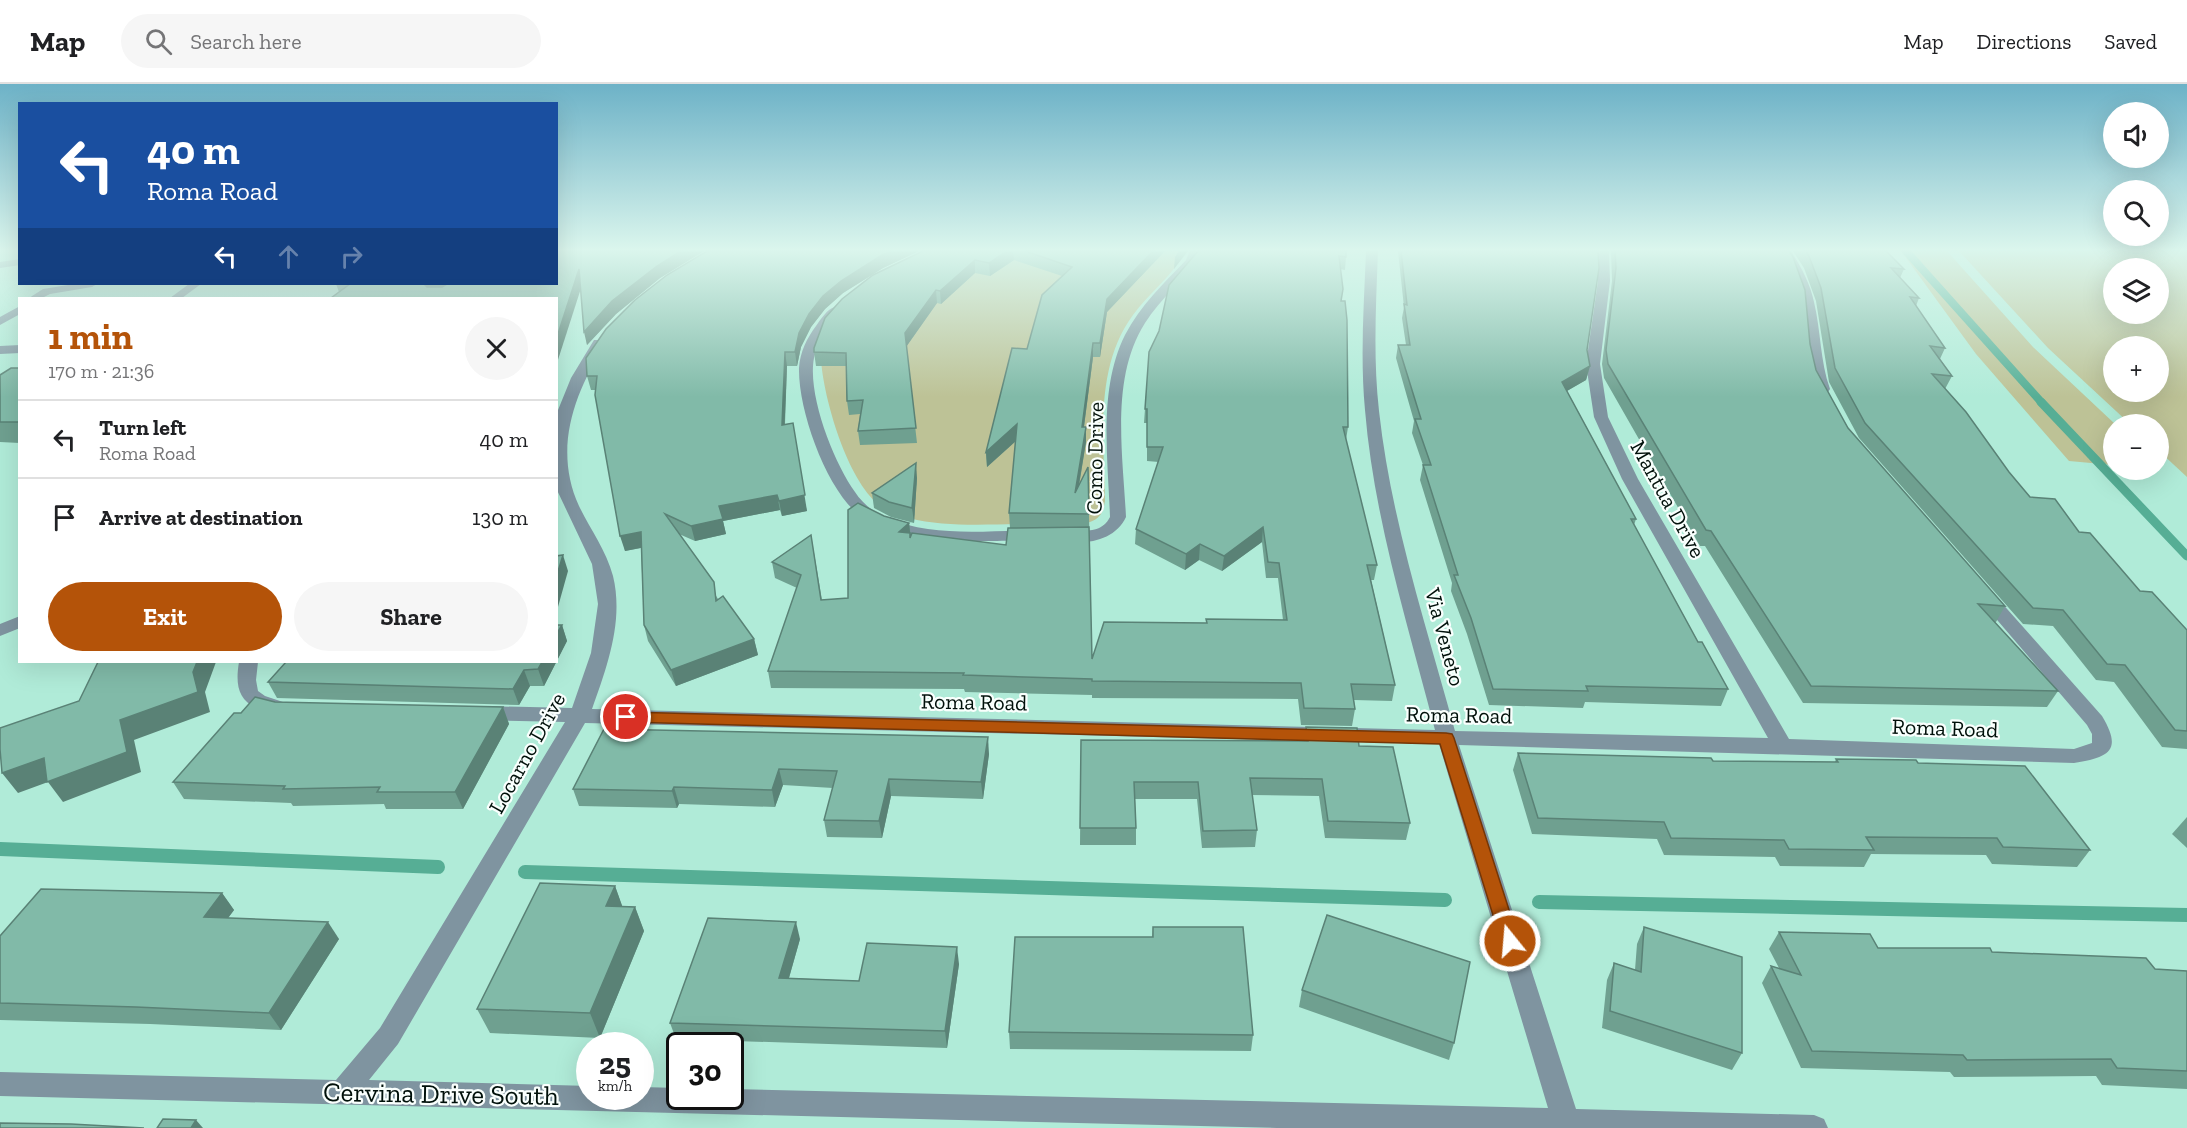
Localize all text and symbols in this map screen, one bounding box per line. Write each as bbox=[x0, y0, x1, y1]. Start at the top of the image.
search box bbox=[121, 14, 541, 68]
text: Map bbox=[30, 25, 85, 58]
icon: search bbox=[142, 25, 175, 58]
text: Search here bbox=[190, 28, 302, 55]
text: Map bbox=[1904, 29, 1944, 54]
text: Directions bbox=[1977, 29, 2071, 54]
text: Saved bbox=[2104, 29, 2157, 54]
map controls bbox=[2103, 102, 2169, 480]
button: sound bbox=[2103, 102, 2169, 168]
text: 40 m bbox=[147, 124, 240, 175]
icon: left bbox=[48, 126, 126, 204]
text: Roma Road bbox=[147, 175, 278, 207]
button: search bbox=[2103, 180, 2169, 246]
icon: left bbox=[209, 240, 242, 273]
icon: ahead bbox=[272, 240, 305, 273]
icon: right bbox=[335, 240, 368, 273]
button: layers bbox=[2103, 258, 2169, 324]
text: 1 min bbox=[48, 315, 133, 358]
button: close bbox=[465, 317, 528, 380]
button: + bbox=[2103, 336, 2169, 402]
text: 170 m · 21:36 bbox=[48, 359, 154, 383]
street label: Como Drive bbox=[1081, 401, 1109, 515]
text: Turn left bbox=[99, 414, 186, 441]
button: − bbox=[2103, 414, 2169, 480]
icon: left bbox=[48, 423, 81, 456]
text: 40 m bbox=[479, 426, 528, 453]
street label: Mantua Drive bbox=[1625, 435, 1711, 563]
text: Roma Road bbox=[99, 441, 196, 465]
icon: arrive bbox=[48, 501, 81, 534]
text: Arrive at destination bbox=[99, 504, 302, 531]
text: 130 m bbox=[472, 504, 528, 531]
button: Exit bbox=[48, 582, 282, 651]
button: Share bbox=[294, 582, 528, 651]
street label: Via Veneto bbox=[1419, 584, 1471, 689]
street label: Locarno Drive bbox=[483, 688, 571, 818]
street label: Roma Road bbox=[921, 688, 1027, 716]
pin bbox=[600, 691, 651, 742]
icon: arrive bbox=[609, 700, 642, 733]
street label: Roma Road bbox=[1406, 701, 1512, 729]
street label: Roma Road bbox=[1891, 713, 1999, 743]
position arrow bbox=[1478, 909, 1542, 973]
speed limit sign: 30 bbox=[666, 1032, 744, 1110]
text: 25 bbox=[599, 1046, 631, 1082]
street label: Cervina Drive South bbox=[323, 1076, 559, 1112]
text: km/h bbox=[598, 1077, 632, 1095]

